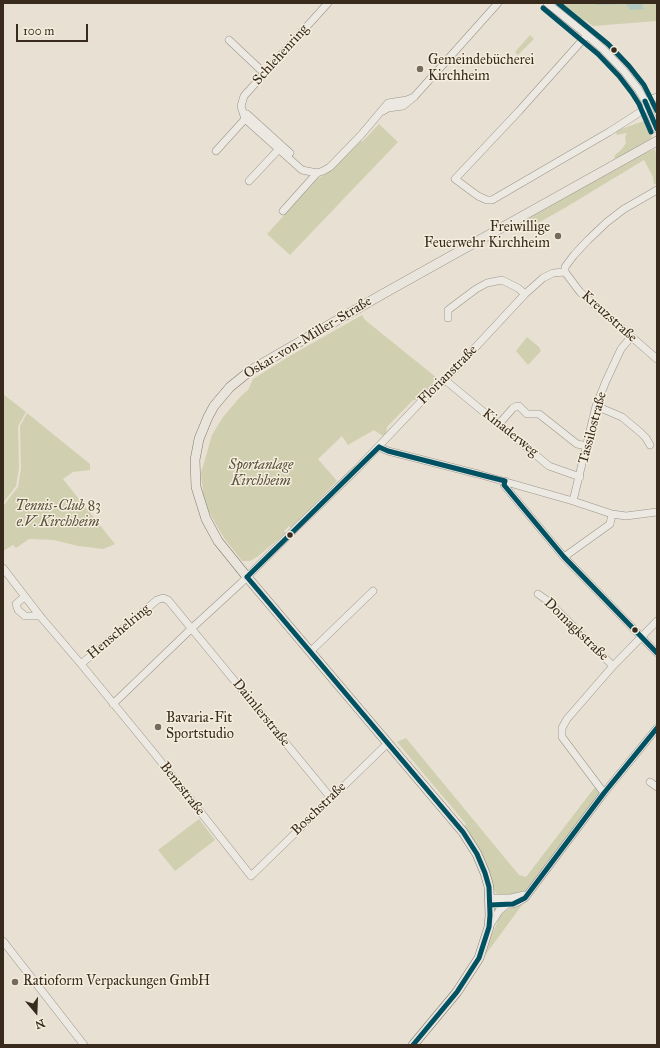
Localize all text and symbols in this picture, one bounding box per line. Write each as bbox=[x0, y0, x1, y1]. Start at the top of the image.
scale bar bbox=[18, 16, 90, 42]
street label: Schlehenring bbox=[249, 21, 313, 89]
text: 100 m bbox=[23, 24, 54, 38]
unlabelled marker bbox=[609, 45, 619, 55]
place label: Gemeindebücherei Kirchheim bbox=[428, 53, 534, 86]
marker: Gemeindebücherei Kirchheim bbox=[415, 64, 425, 74]
place label: Freiwillige Feuerwehr Kirchheim bbox=[424, 220, 550, 252]
marker: Freiwillige Feuerwehr Kirchheim bbox=[553, 231, 563, 241]
street label: Kreuzstraße bbox=[578, 288, 640, 346]
street label: Oskar-von-Miller-Straße bbox=[241, 293, 375, 383]
street label: Florianstraße bbox=[415, 342, 481, 408]
street label: Tassilostraße bbox=[575, 390, 611, 466]
street label: Kinaderweg bbox=[479, 405, 541, 461]
park label: Sportanlage Kirchheim bbox=[229, 458, 293, 490]
park label: Tennis-Club 83 e.V. Kirchheim bbox=[15, 499, 101, 532]
unlabelled marker bbox=[285, 530, 295, 540]
street label: Domagkstraße bbox=[540, 595, 612, 665]
street label: Henschelring bbox=[84, 601, 154, 663]
unlabelled marker bbox=[630, 625, 640, 635]
street label: Daimlerstraße bbox=[229, 676, 293, 750]
place label: Bavaria-Fit Sportstudio bbox=[166, 711, 234, 744]
marker: Bavaria-Fit Sportstudio bbox=[153, 722, 163, 732]
street label: Benzstraße bbox=[156, 759, 208, 819]
street label: Boschstraße bbox=[288, 779, 350, 839]
place label: Ratioform Verpackungen GmbH bbox=[23, 974, 210, 990]
marker: Ratioform Verpackungen GmbH bbox=[10, 977, 20, 987]
north arrow bbox=[16, 992, 56, 1032]
text: N bbox=[34, 1016, 47, 1031]

